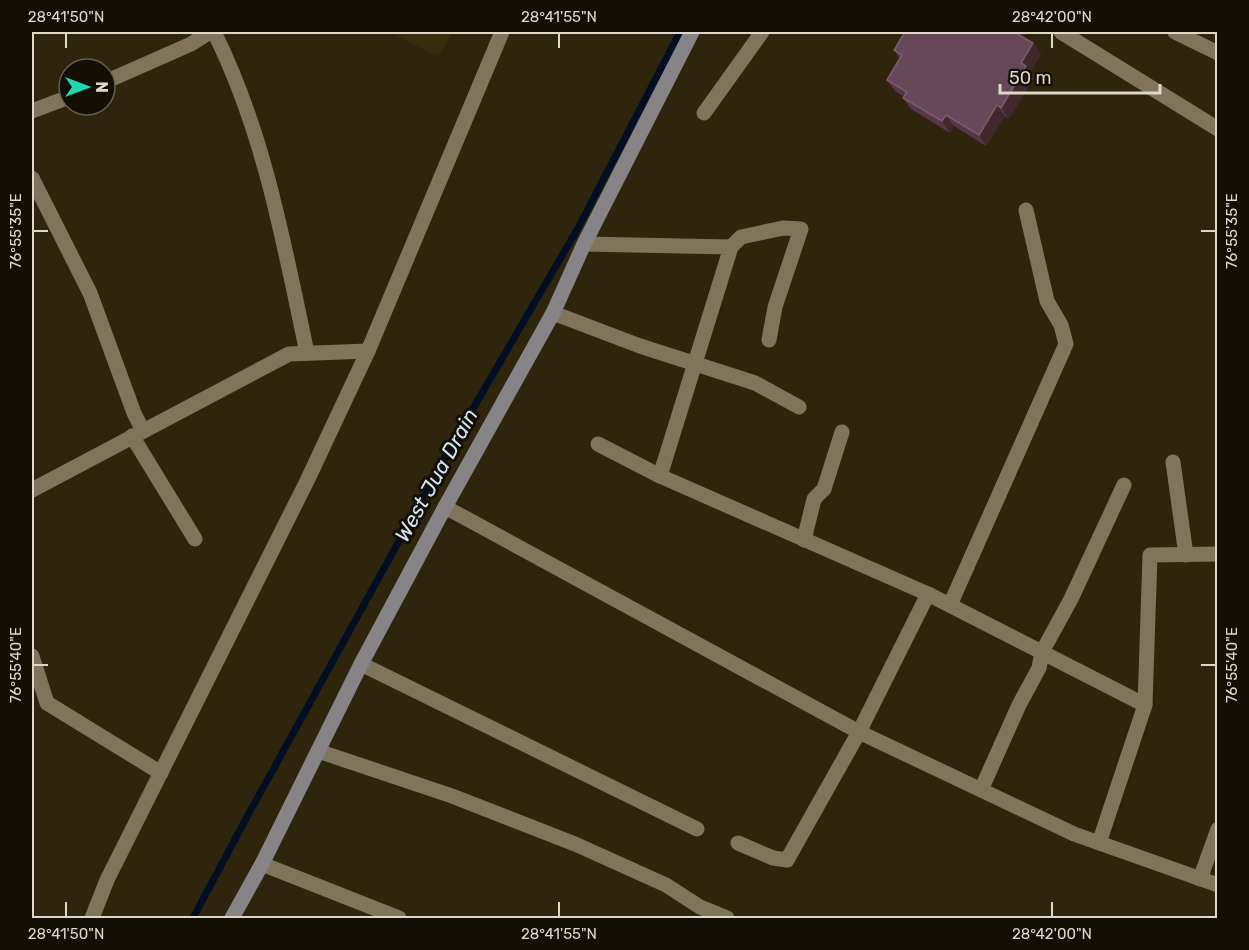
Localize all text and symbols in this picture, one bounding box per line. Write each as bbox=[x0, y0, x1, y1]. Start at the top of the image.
text: 28°41'50"N bbox=[28, 8, 104, 26]
text: 28°41'55"N bbox=[521, 8, 597, 26]
text: 28°42'00"N bbox=[1012, 8, 1092, 26]
north arrow bbox=[57, 57, 117, 117]
scale bar bbox=[1000, 57, 1160, 95]
text: 50 m bbox=[1009, 67, 1052, 89]
text: N bbox=[92, 81, 111, 93]
text: 76°55'35"E bbox=[7, 193, 25, 269]
text: 76°55'35"E bbox=[1223, 193, 1241, 269]
water label: West Jua Drain bbox=[389, 404, 483, 546]
text: 76°55'40"E bbox=[7, 627, 25, 703]
text: 76°55'40"E bbox=[1223, 627, 1241, 703]
text: 28°41'50"N bbox=[28, 925, 104, 943]
text: 28°41'55"N bbox=[521, 925, 597, 943]
text: 28°42'00"N bbox=[1012, 925, 1092, 943]

